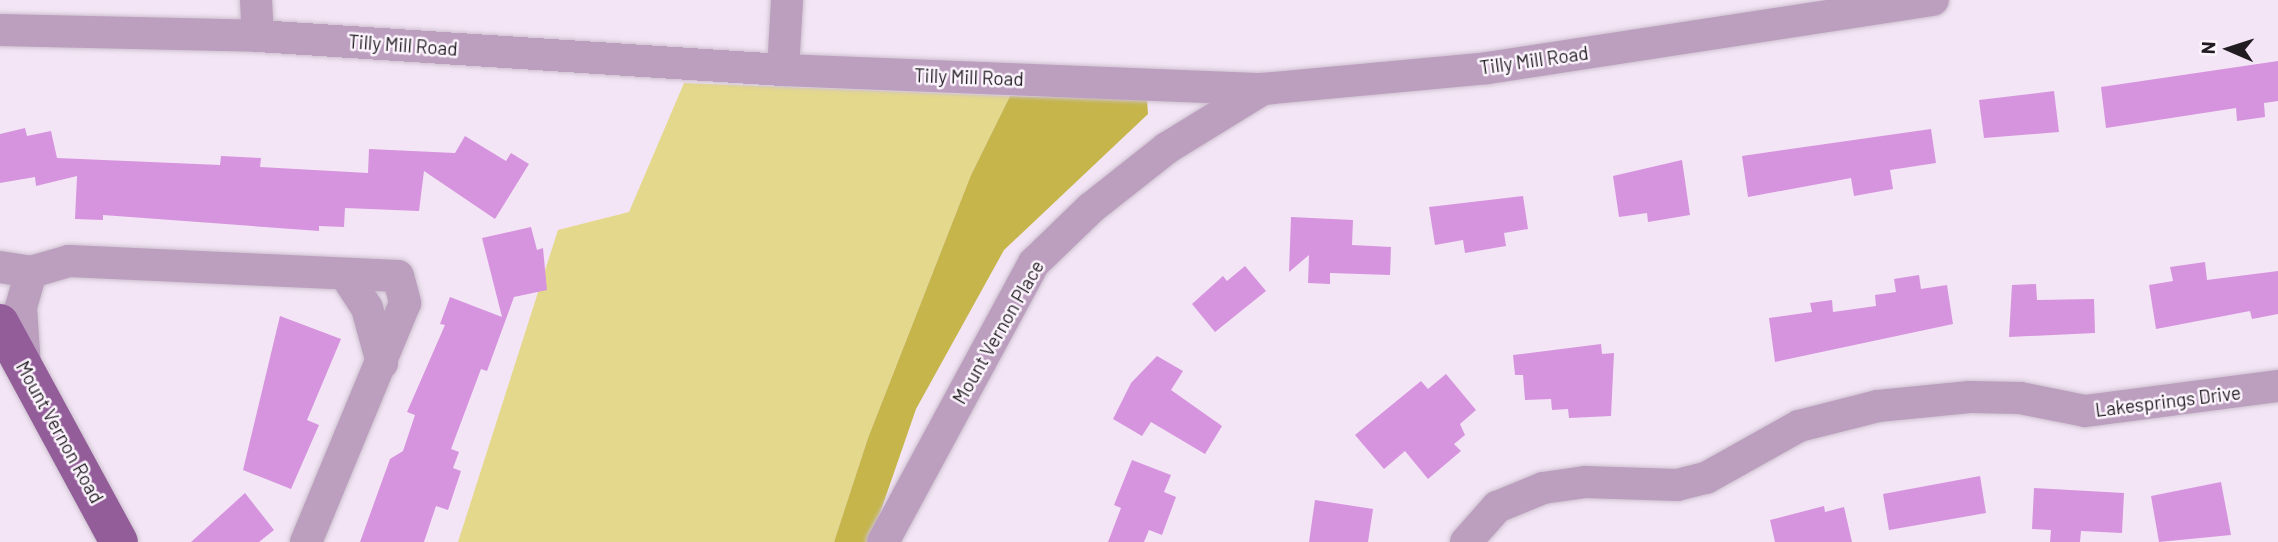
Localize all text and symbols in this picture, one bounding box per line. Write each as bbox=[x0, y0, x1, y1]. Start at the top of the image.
north arrow bbox=[2194, 14, 2264, 84]
street label: Tilly Mill Road bbox=[348, 30, 458, 60]
street label: Tilly Mill Road bbox=[1478, 41, 1590, 79]
text: N bbox=[2196, 41, 2219, 55]
street label: Tilly Mill Road bbox=[914, 64, 1024, 90]
street label: Mount Vernon Place bbox=[948, 256, 1048, 408]
street label: Mount Vernon Road bbox=[12, 357, 108, 507]
street label: Lakesprings Drive bbox=[2094, 381, 2242, 421]

